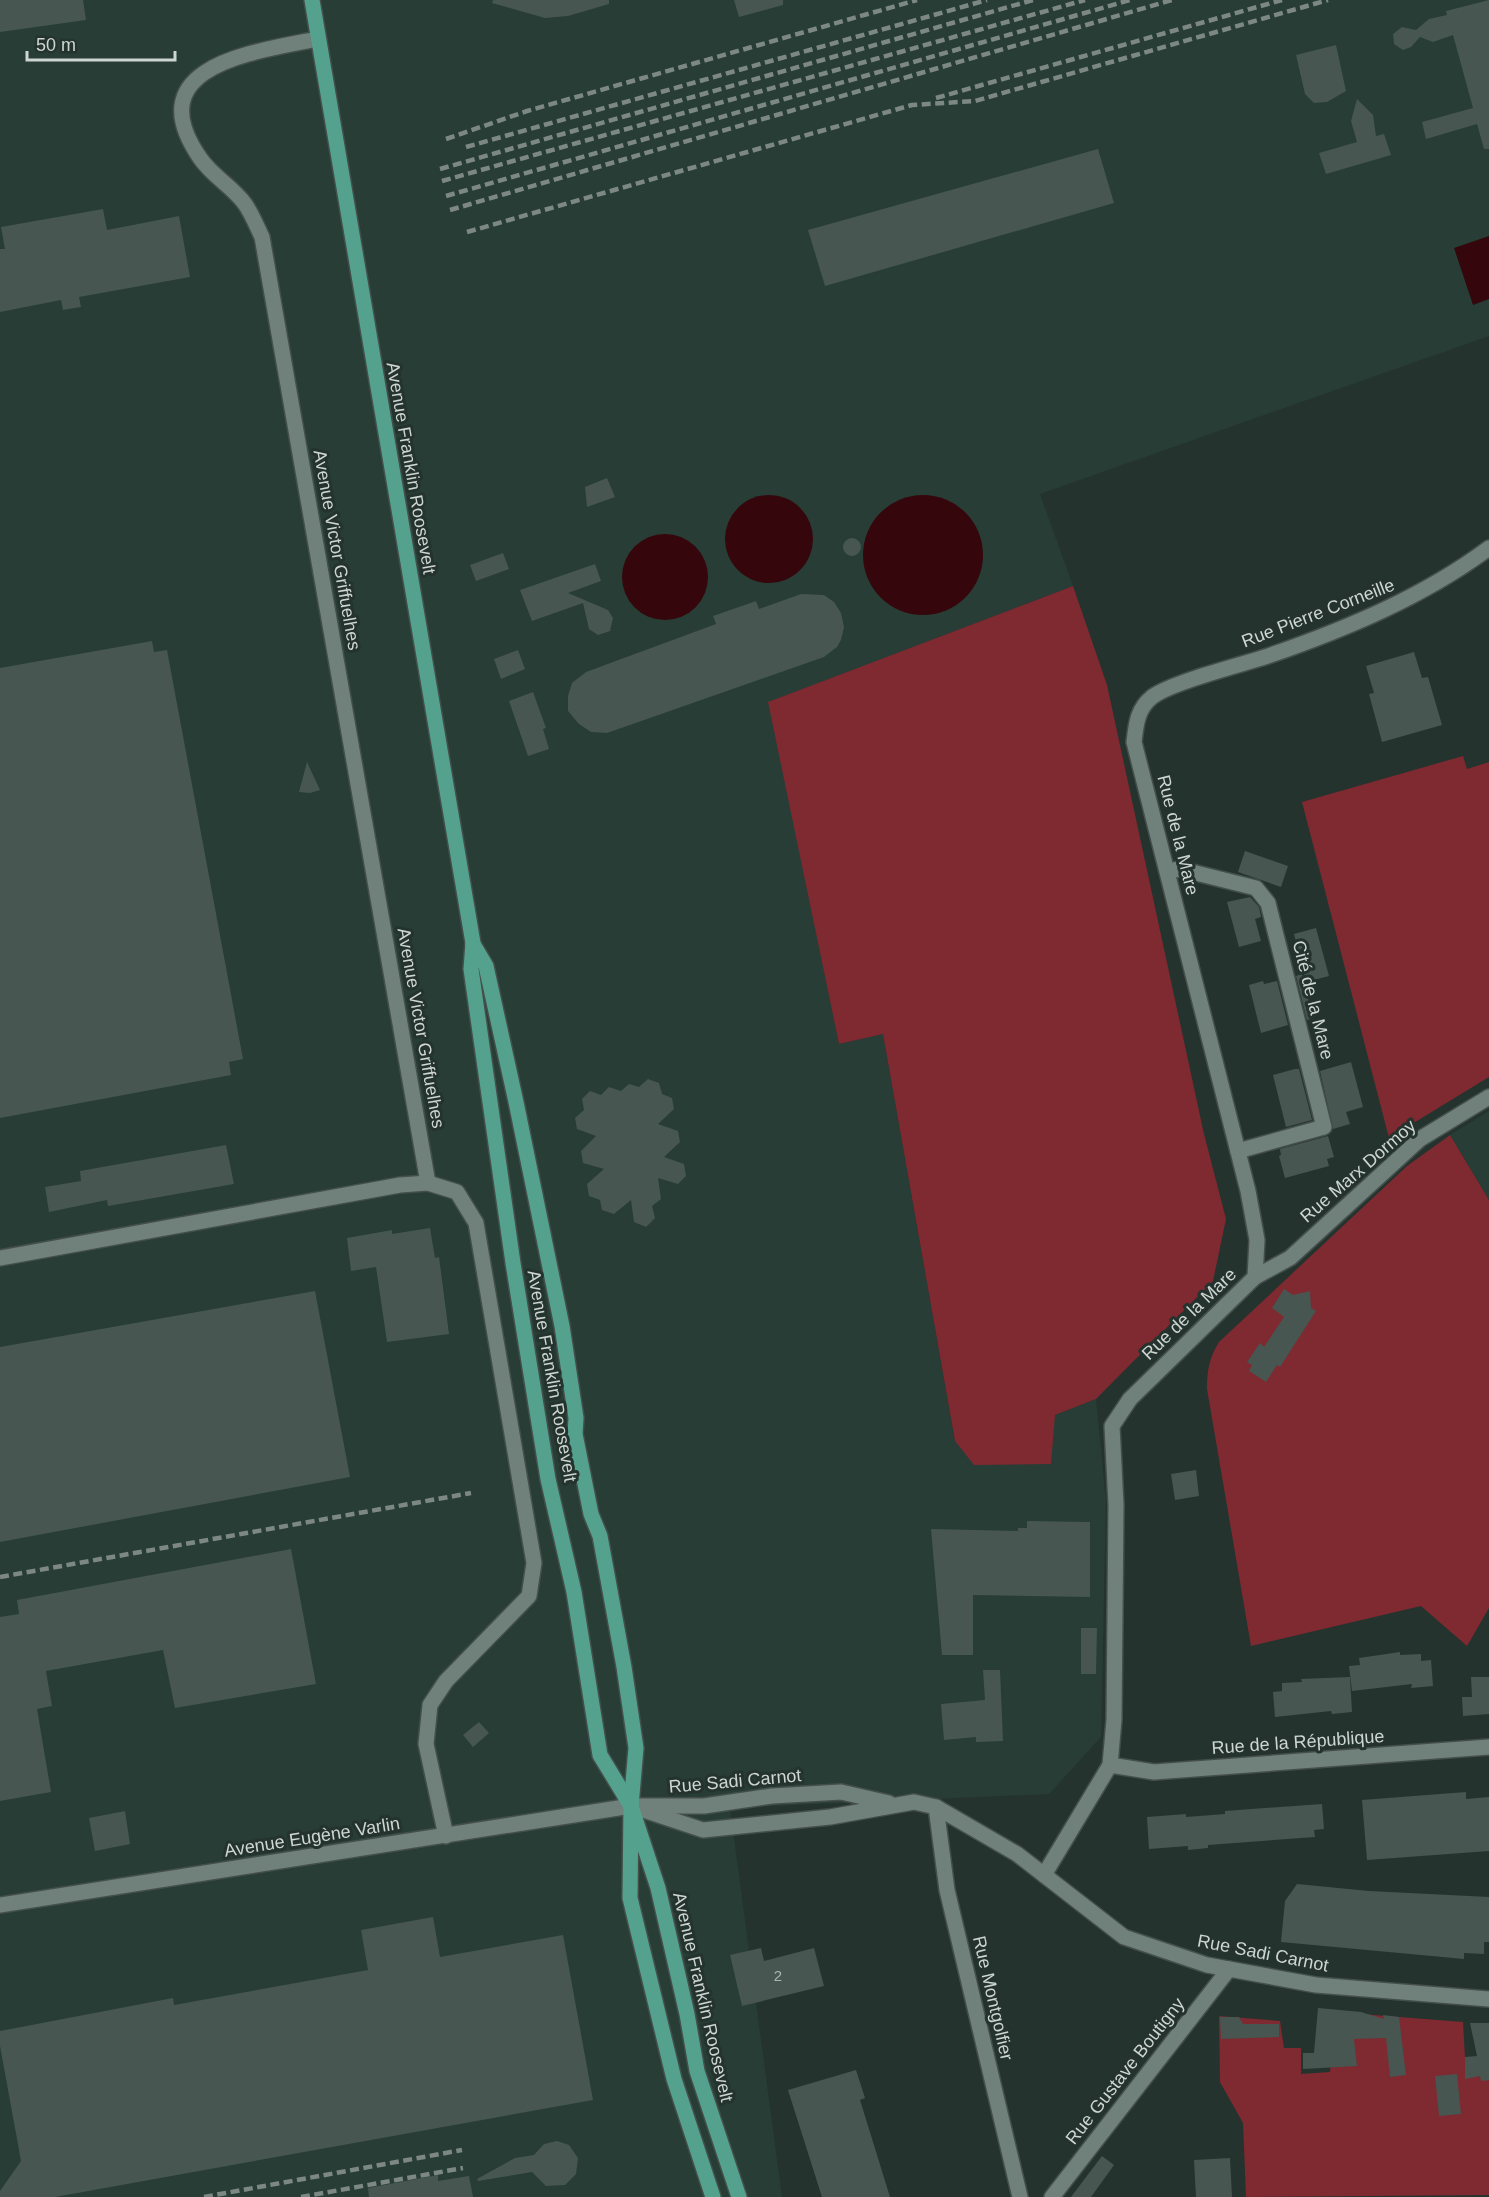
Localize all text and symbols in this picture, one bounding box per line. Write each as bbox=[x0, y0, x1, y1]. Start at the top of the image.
scale bar bbox=[27, 24, 176, 62]
text: 50 m bbox=[36, 35, 76, 55]
street label: Avenue Franklin Roosevelt bbox=[383, 360, 439, 576]
street label: Avenue Victor Griffuelhes bbox=[310, 448, 364, 652]
street label: Rue Pierre Corneille bbox=[1239, 575, 1397, 651]
street label: Rue de la Mare bbox=[1153, 773, 1203, 897]
street label: Avenue Victor Griffuelhes bbox=[394, 926, 448, 1130]
street label: Cité de la Mare bbox=[1289, 938, 1337, 1062]
street label: Rue Marx Dormoy bbox=[1296, 1116, 1420, 1226]
street label: Rue de la Mare bbox=[1138, 1264, 1240, 1364]
street label: Avenue Franklin Roosevelt bbox=[524, 1268, 580, 1484]
street label: Rue de la République bbox=[1211, 1726, 1385, 1758]
street label: Rue Sadi Carnot bbox=[668, 1765, 802, 1797]
street label: Avenue Eugène Varlin bbox=[223, 1813, 401, 1861]
street label: Avenue Franklin Roosevelt bbox=[669, 1890, 737, 2104]
street label: Rue Sadi Carnot bbox=[1196, 1930, 1330, 1976]
street label: Rue Montgolfier bbox=[969, 1934, 1017, 2062]
house number: 2 bbox=[774, 1967, 782, 1984]
street label: Rue Gustave Boutigny bbox=[1062, 1994, 1188, 2148]

